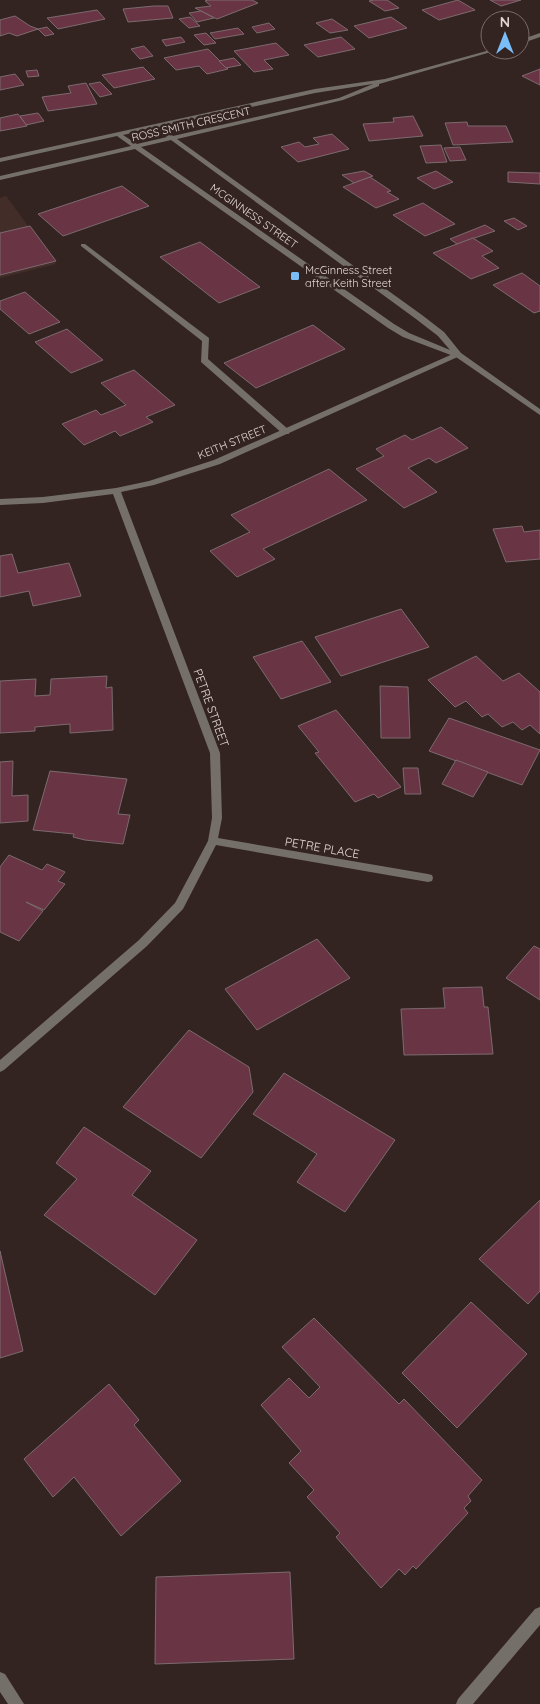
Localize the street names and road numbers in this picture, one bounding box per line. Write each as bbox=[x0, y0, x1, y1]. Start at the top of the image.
street label: ROSS SMITH CRESCENT bbox=[130, 103, 252, 145]
street label: MCGINNESS STREET bbox=[208, 181, 301, 252]
street label: KEITH STREET bbox=[195, 422, 269, 462]
street label: PETRE STREET bbox=[190, 667, 233, 749]
street label: PETRE PLACE bbox=[284, 834, 361, 861]

